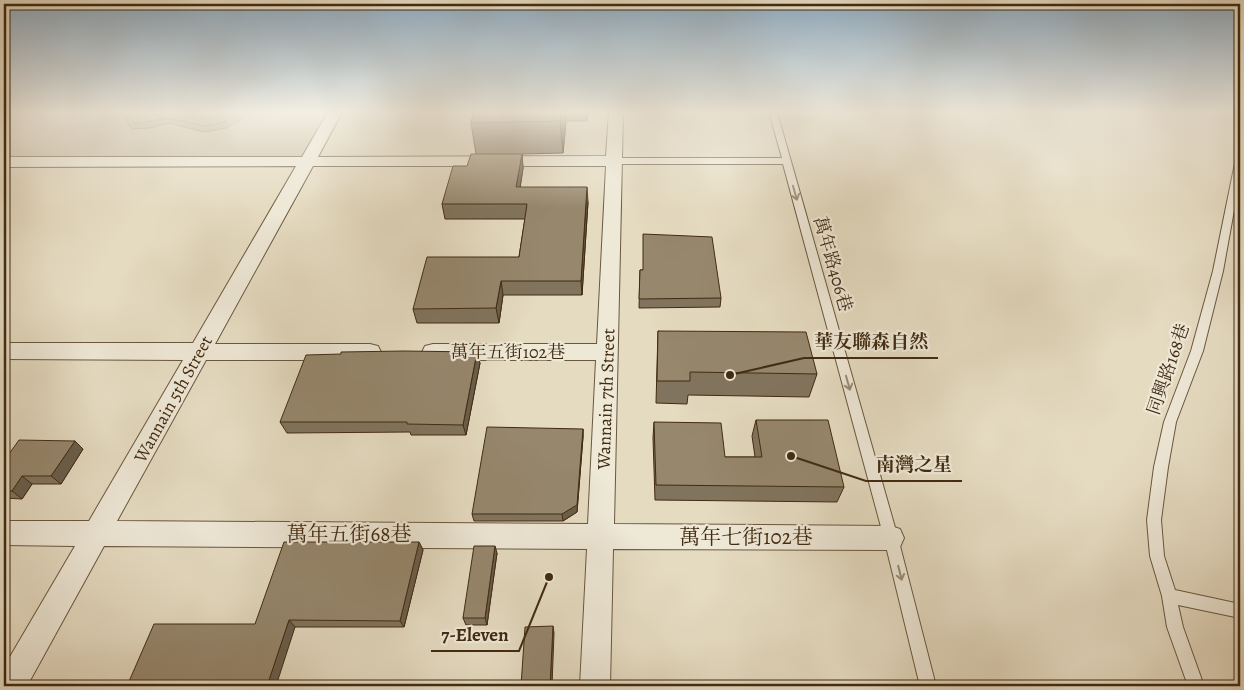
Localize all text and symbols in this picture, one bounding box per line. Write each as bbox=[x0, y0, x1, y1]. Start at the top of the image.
one-way arrow bbox=[791, 184, 800, 200]
street label: 萬年路406巷 bbox=[808, 214, 858, 314]
street label: 同興路168巷 bbox=[1141, 320, 1195, 418]
callout: 華友聯森自然 bbox=[804, 324, 938, 358]
street label: Wannain 7th Street bbox=[592, 328, 620, 471]
text: 華友聯森自然 bbox=[814, 329, 928, 355]
street label: Wannain 5th Street bbox=[128, 331, 218, 468]
street label: 萬年五街102巷 bbox=[451, 340, 565, 364]
one-way arrow bbox=[844, 374, 853, 390]
callout: 南灣之星 bbox=[866, 447, 962, 481]
text: 南灣之星 bbox=[876, 452, 952, 478]
street label: 萬年五街68巷 bbox=[287, 520, 411, 548]
street label: 萬年七街102巷 bbox=[679, 523, 813, 551]
one-way arrow bbox=[896, 565, 905, 581]
callout: 7-Eleven bbox=[431, 617, 519, 651]
text: 7-Eleven bbox=[441, 622, 509, 648]

